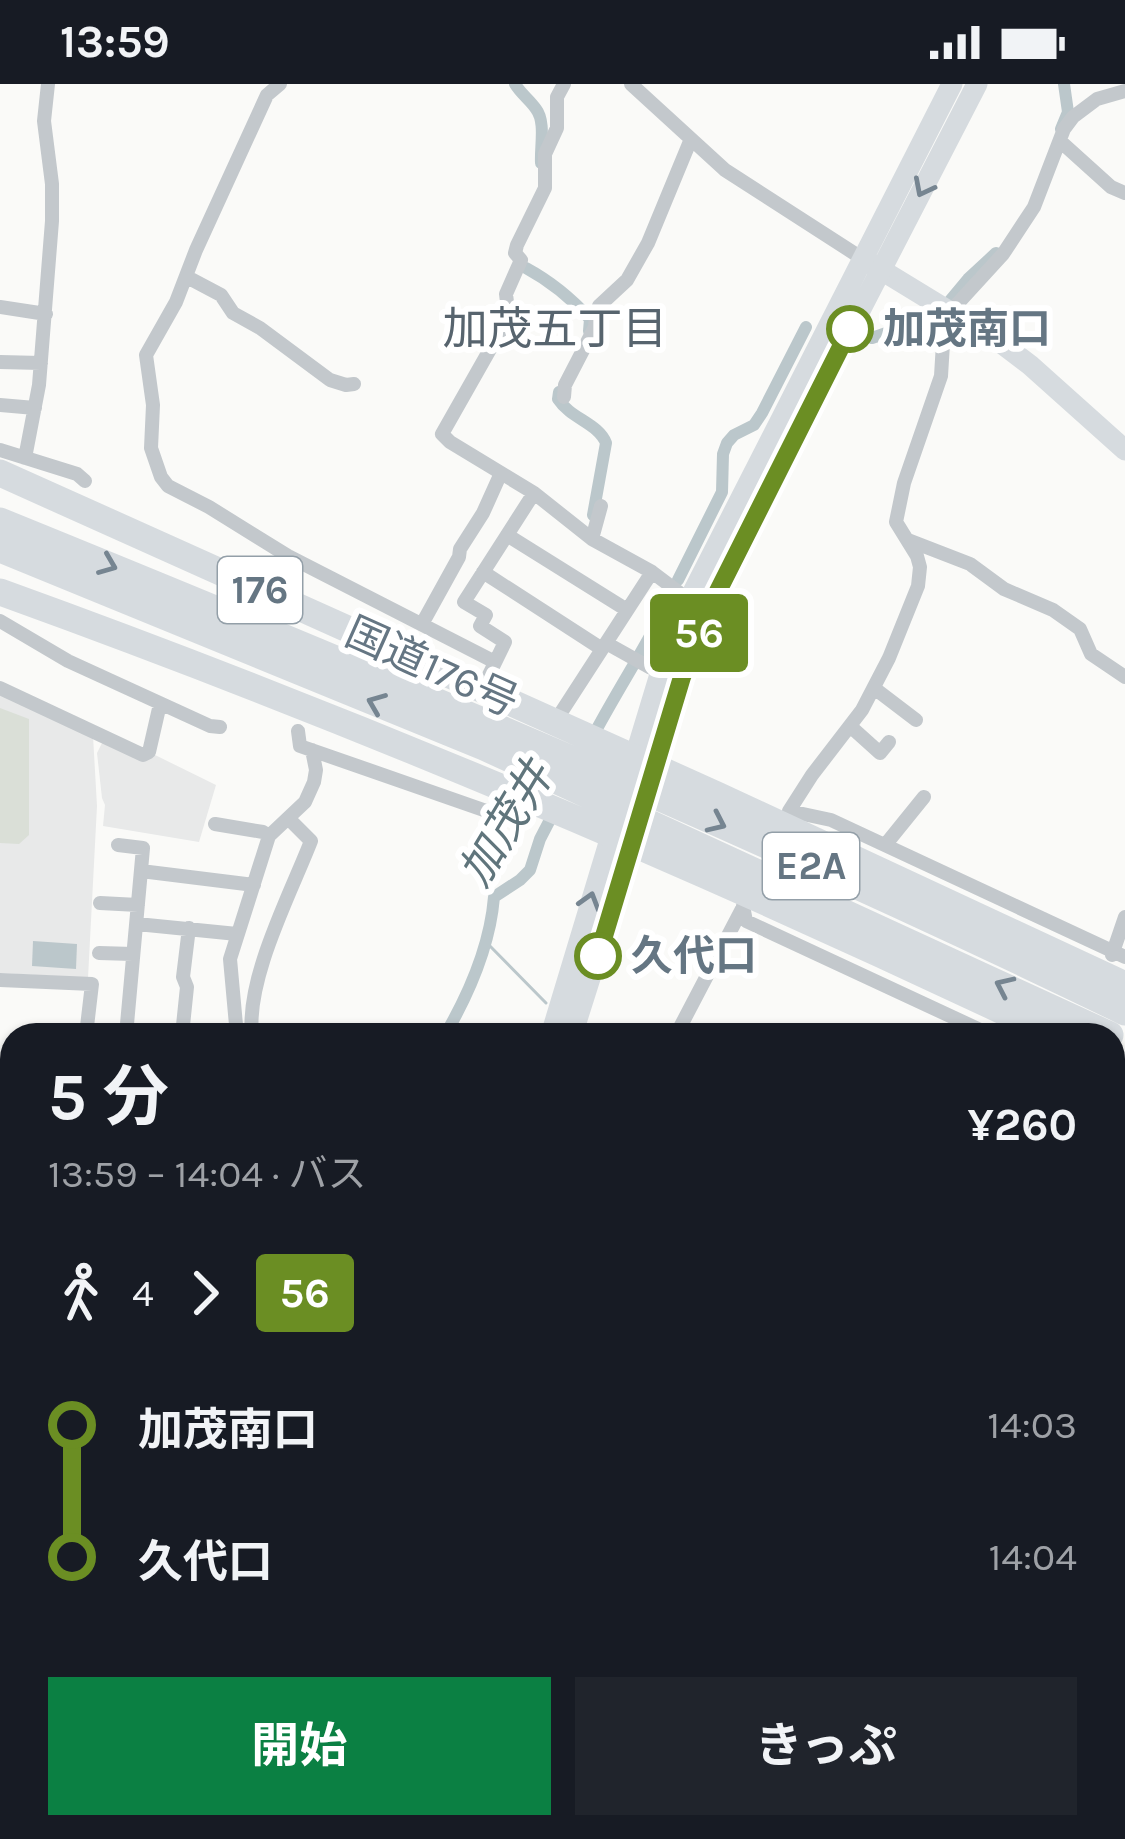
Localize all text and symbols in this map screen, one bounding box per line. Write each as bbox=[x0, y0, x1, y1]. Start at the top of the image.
text: 13:59 bbox=[60, 16, 170, 68]
one-way arrow bbox=[914, 175, 937, 197]
district label: 加茂五丁目 bbox=[442, 303, 668, 355]
place label: 加茂南口 bbox=[883, 304, 1051, 354]
marker: 加茂南口 bbox=[828, 307, 872, 351]
one-way arrow bbox=[97, 551, 118, 575]
road number: 176 bbox=[218, 557, 302, 623]
line badge: 56 bbox=[645, 594, 753, 672]
street label: 国道176号 bbox=[338, 607, 526, 727]
text: 56 bbox=[674, 608, 724, 658]
one-way arrow bbox=[367, 693, 388, 717]
water label: 加茂井 bbox=[449, 749, 565, 895]
one-way arrow bbox=[705, 809, 726, 832]
road number: E2A bbox=[763, 833, 859, 899]
one-way arrow bbox=[576, 891, 601, 912]
place label: 久代口 bbox=[631, 931, 757, 981]
marker: 久代口 bbox=[576, 934, 620, 978]
one-way arrow bbox=[995, 976, 1016, 1000]
text: 5 分 bbox=[48, 1058, 169, 1136]
text: ¥260 bbox=[968, 1099, 1077, 1151]
text: 13:59 – 14:04 · バス bbox=[48, 1151, 367, 1197]
icon: walk bbox=[48, 1260, 114, 1326]
icon: forward bbox=[172, 1260, 238, 1326]
text: 56 bbox=[280, 1268, 330, 1318]
text: 4 bbox=[132, 1270, 154, 1316]
text: 14:03 bbox=[987, 1402, 1077, 1448]
text: 加茂南口 bbox=[138, 1404, 318, 1456]
text: 14:04 bbox=[988, 1534, 1077, 1580]
text: 久代口 bbox=[138, 1536, 273, 1588]
button: 開始 bbox=[48, 1677, 551, 1815]
button: きっぷ bbox=[575, 1677, 1077, 1815]

